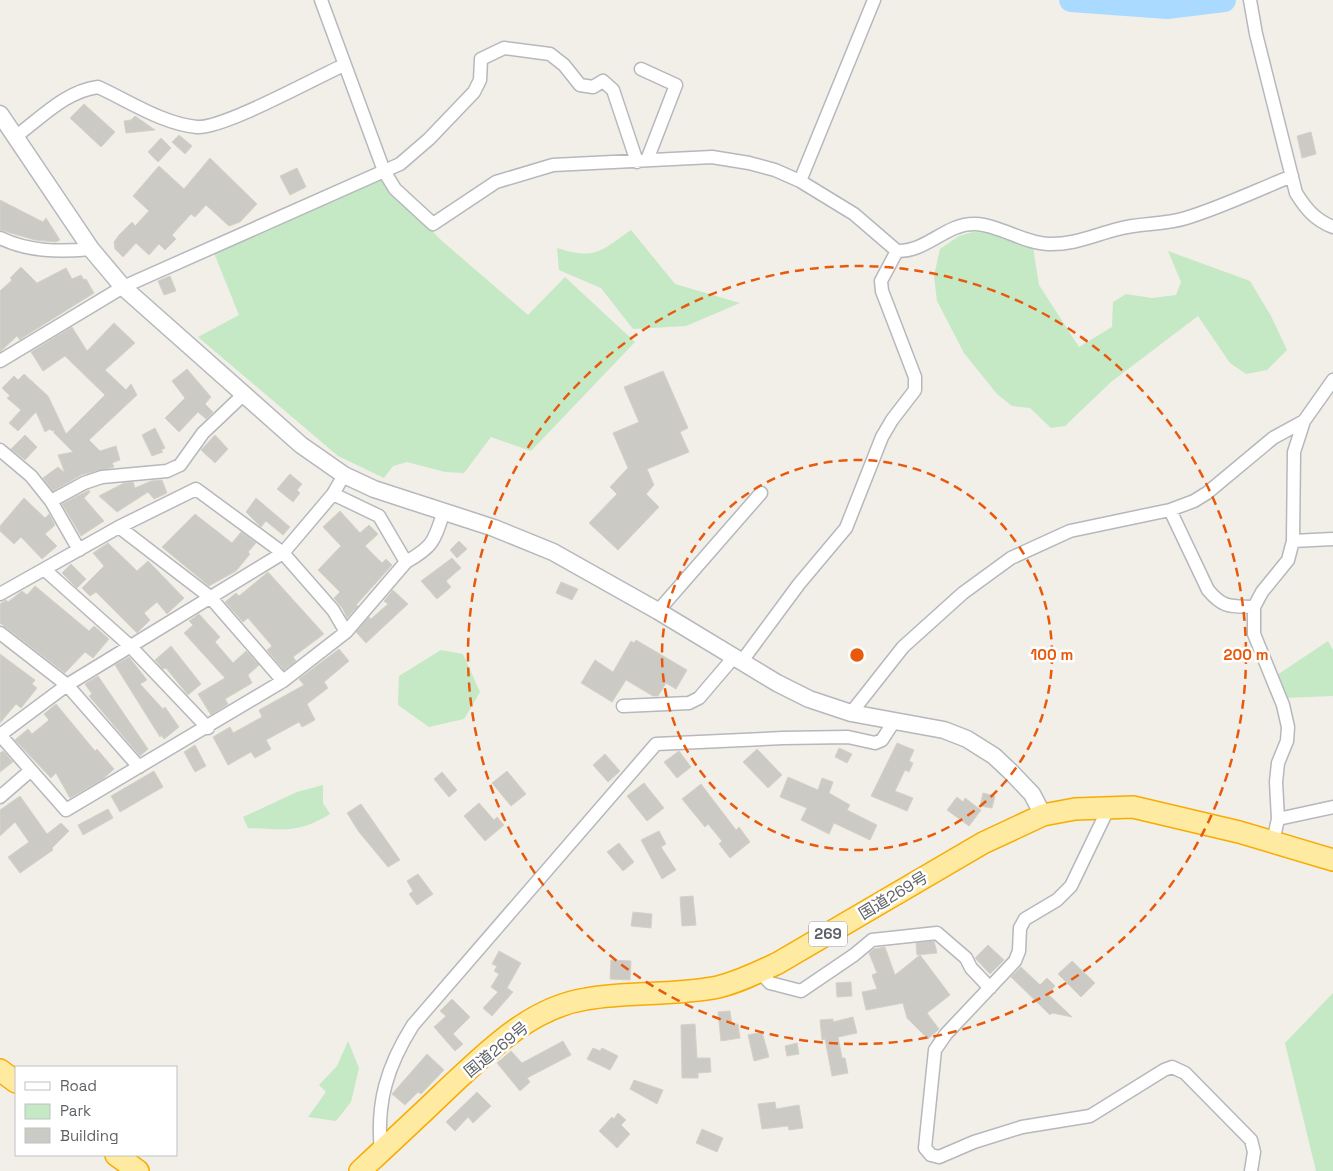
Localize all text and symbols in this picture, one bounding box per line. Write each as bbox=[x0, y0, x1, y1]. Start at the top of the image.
text: 100 m bbox=[1031, 645, 1073, 664]
text: 200 m bbox=[1224, 645, 1268, 664]
centre of rings bbox=[848, 646, 866, 664]
street label: 国道269号 bbox=[855, 867, 932, 924]
road number: 269 bbox=[809, 922, 847, 946]
street label: 国道269号 bbox=[460, 1017, 533, 1082]
legend bbox=[15, 1066, 178, 1156]
text: Road bbox=[60, 1076, 97, 1095]
text: Park bbox=[60, 1101, 91, 1120]
text: Building bbox=[60, 1126, 119, 1145]

